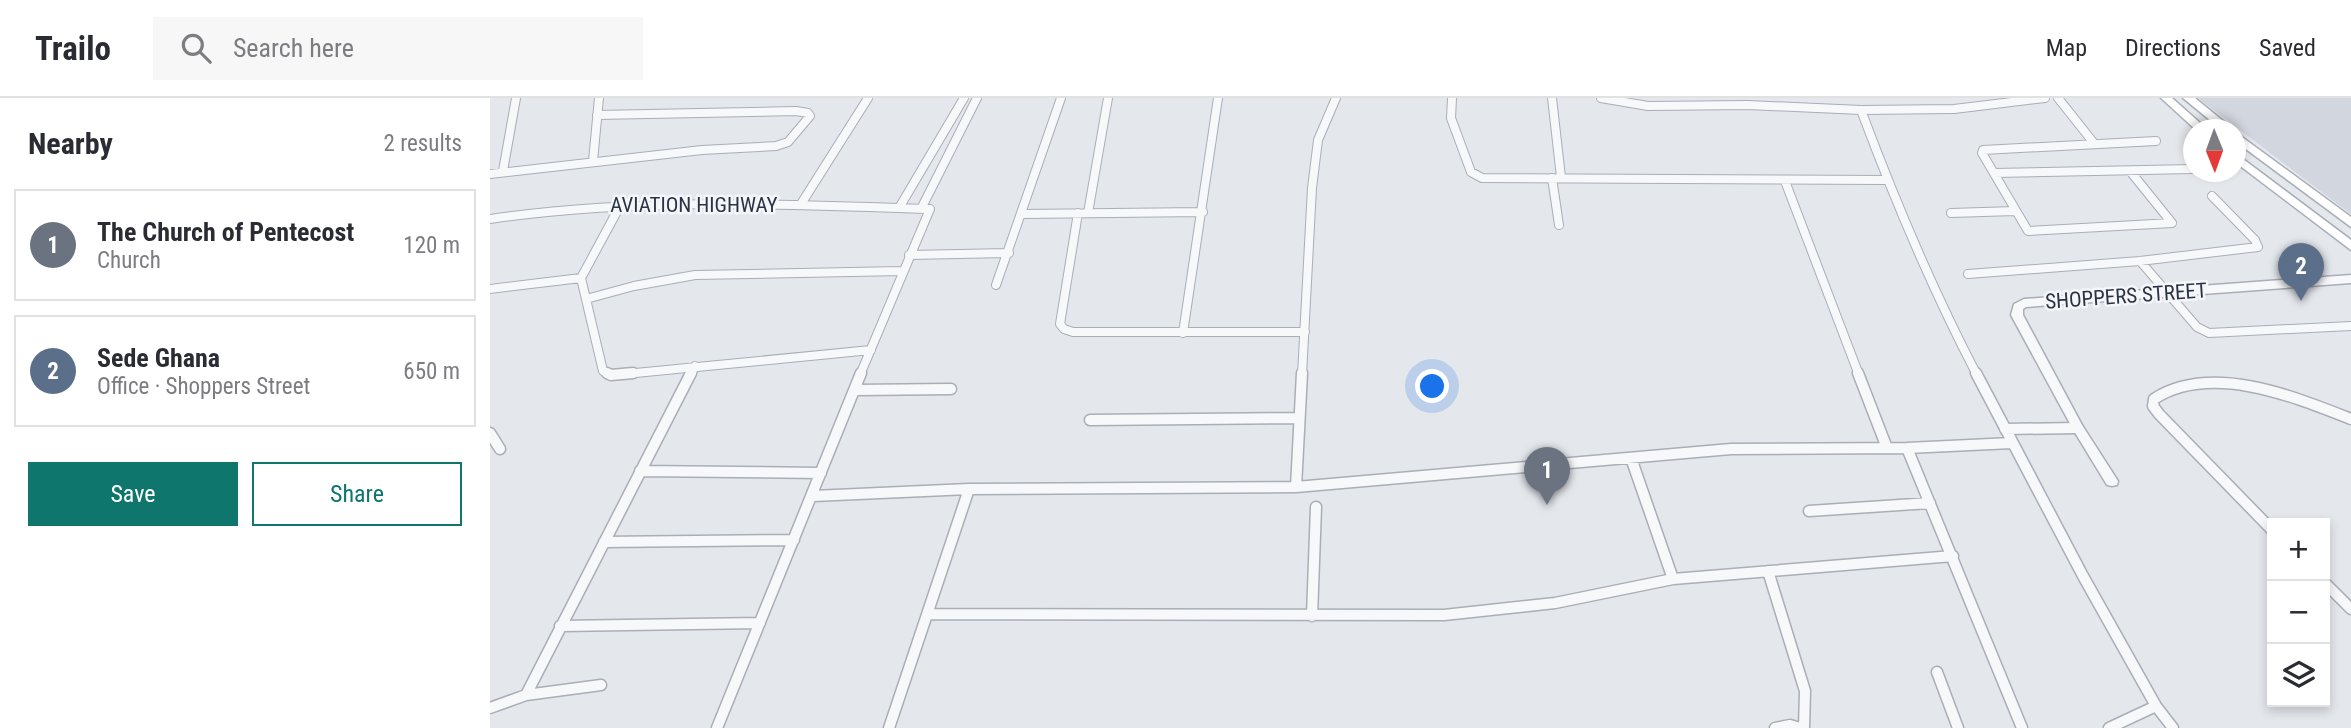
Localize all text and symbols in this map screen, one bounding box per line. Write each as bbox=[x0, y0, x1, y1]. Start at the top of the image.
search box bbox=[153, 17, 643, 80]
text: Trailo bbox=[35, 29, 111, 68]
icon: search bbox=[177, 29, 215, 67]
text: Search here bbox=[233, 33, 354, 63]
text: Map bbox=[2046, 34, 2087, 62]
text: Directions bbox=[2125, 34, 2221, 62]
text: Saved bbox=[2259, 34, 2316, 62]
north arrow bbox=[2183, 119, 2246, 182]
text: Nearby bbox=[28, 126, 113, 161]
text: 2 results bbox=[384, 130, 462, 157]
street label: AVIATION HIGHWAY bbox=[610, 193, 778, 217]
text: The Church of Pentecost bbox=[97, 217, 354, 247]
text: 1 bbox=[47, 232, 59, 259]
text: 120 m bbox=[403, 232, 460, 259]
pin: 2 bbox=[2278, 243, 2324, 301]
text: Church bbox=[97, 247, 161, 274]
street label: SHOPPERS STREET bbox=[2044, 278, 2208, 314]
text: Sede Ghana bbox=[97, 343, 220, 373]
text: 2 bbox=[47, 358, 59, 385]
text: 650 m bbox=[403, 358, 460, 385]
your location bbox=[1415, 369, 1449, 403]
text: Office · Shoppers Street bbox=[97, 373, 310, 400]
pin: 1 bbox=[1524, 447, 1570, 505]
button: Save bbox=[28, 462, 238, 526]
button: Share bbox=[252, 462, 462, 526]
map controls bbox=[2267, 518, 2330, 707]
button: + bbox=[2267, 518, 2330, 581]
button: − bbox=[2267, 581, 2330, 644]
button: layers bbox=[2267, 644, 2330, 707]

